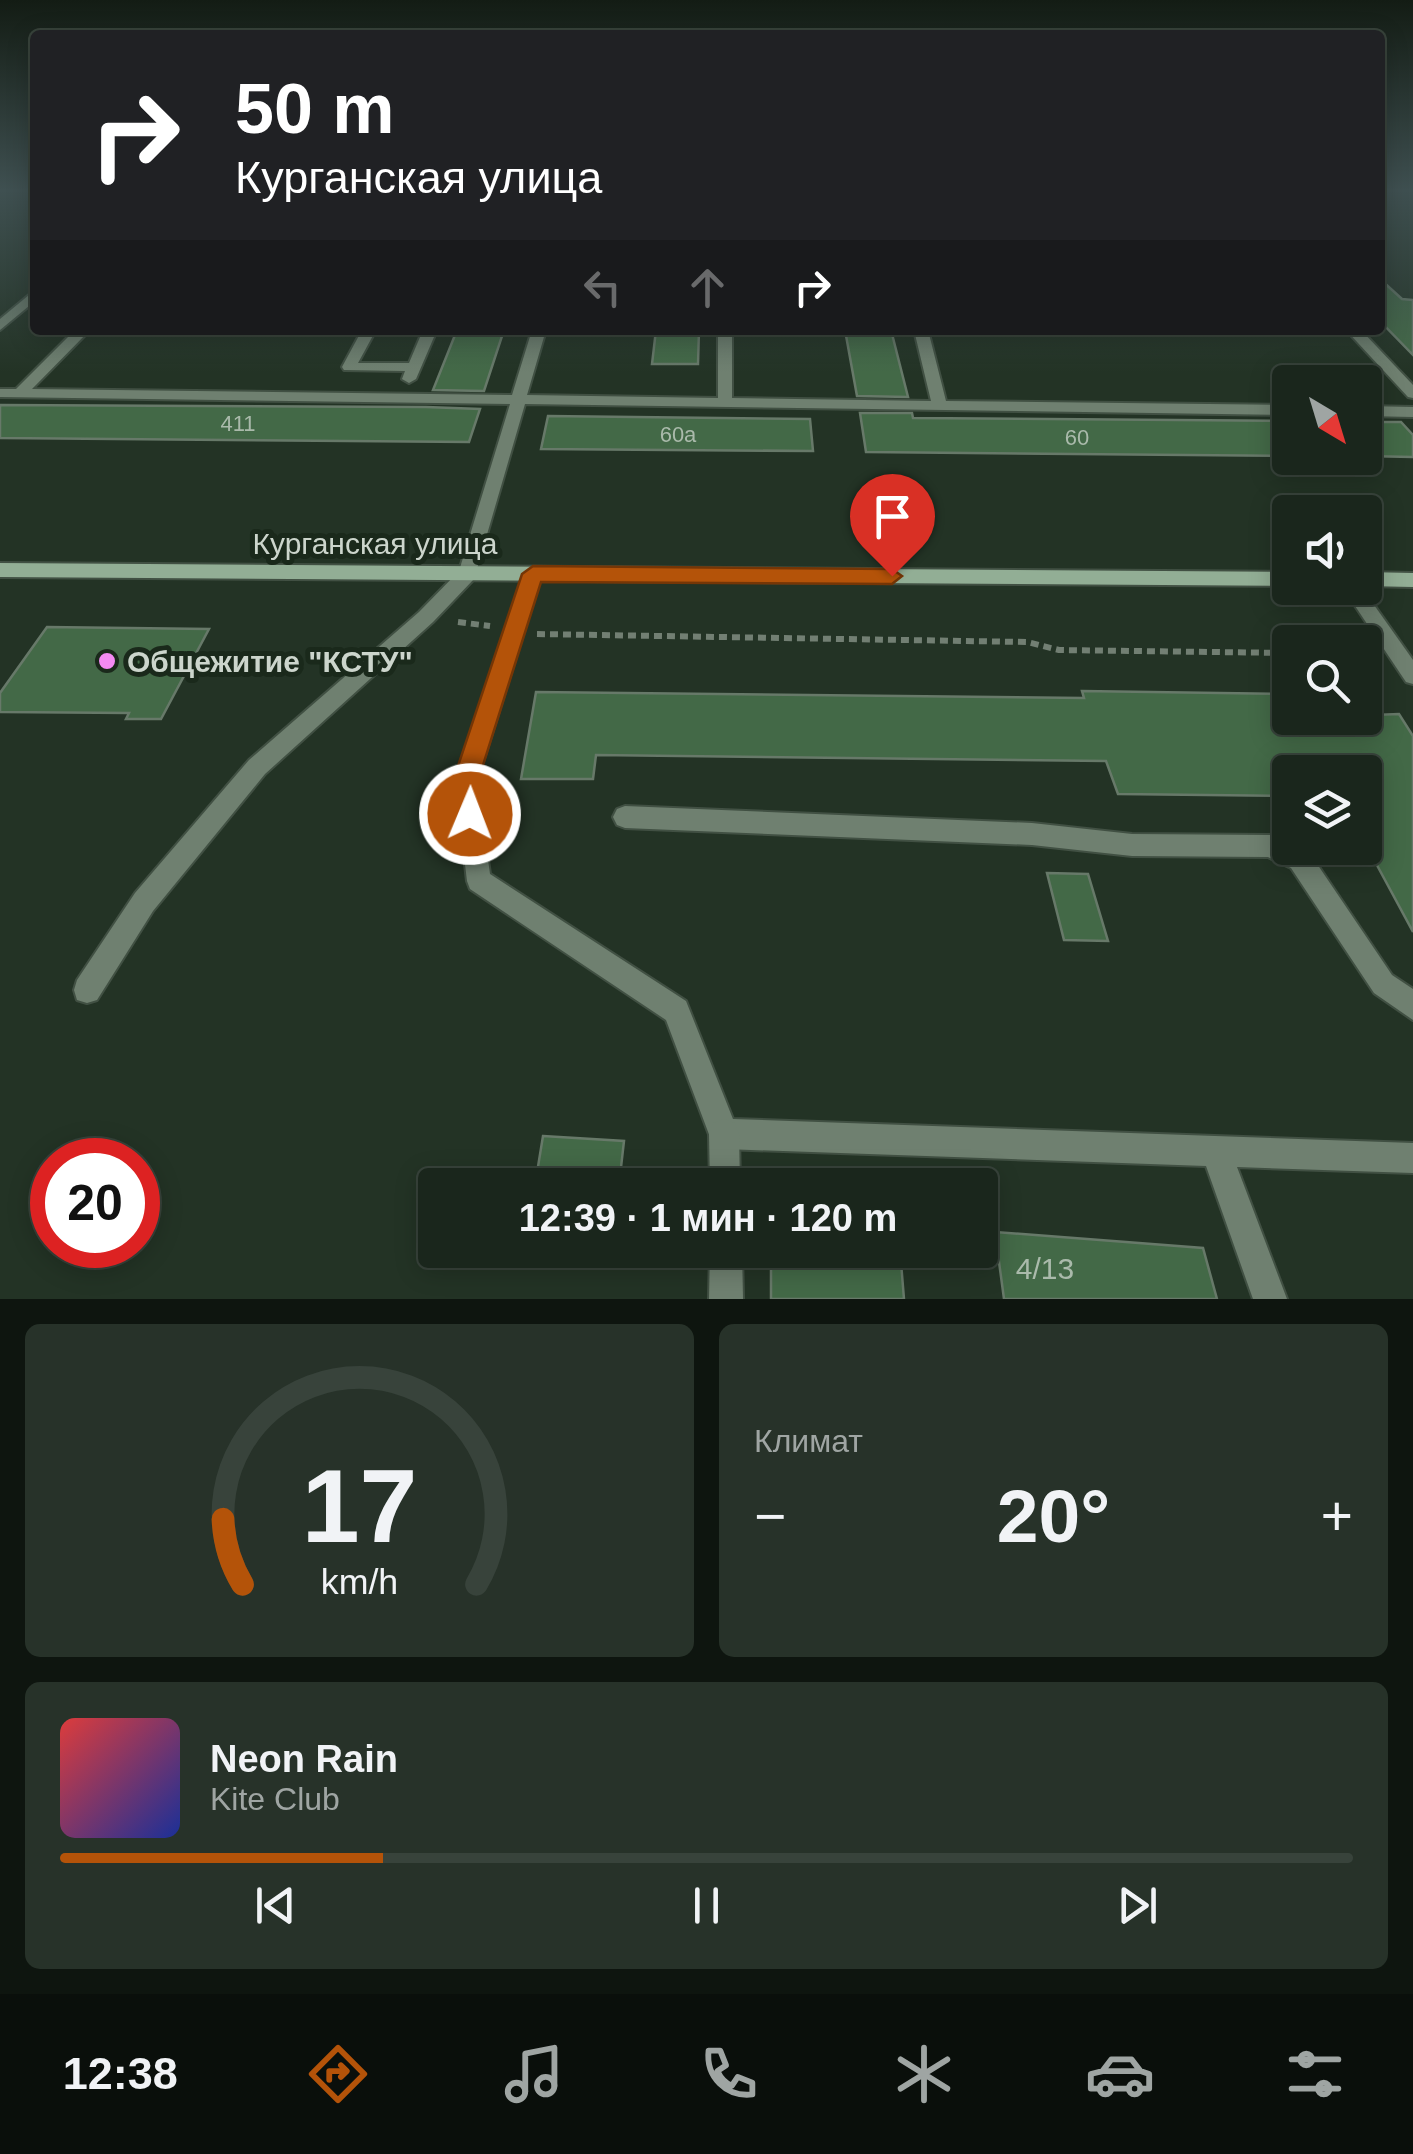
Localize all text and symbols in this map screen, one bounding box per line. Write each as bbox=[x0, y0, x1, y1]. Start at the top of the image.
icon: right bbox=[70, 70, 200, 200]
text: 50 m bbox=[235, 70, 395, 148]
text: Курганская улица bbox=[235, 152, 602, 203]
icon: left bbox=[575, 260, 630, 315]
icon: ahead bbox=[680, 260, 735, 315]
icon: right bbox=[785, 260, 840, 315]
north arrow bbox=[1272, 365, 1382, 475]
map controls bbox=[1272, 365, 1382, 865]
house number: 411 bbox=[220, 411, 256, 436]
house number: 60а bbox=[660, 422, 697, 447]
house number: 60 bbox=[1065, 425, 1089, 450]
pin bbox=[850, 474, 935, 577]
icon: arrive bbox=[865, 489, 920, 544]
button: sound bbox=[1272, 495, 1382, 605]
street label: Курганская улица bbox=[253, 527, 498, 560]
button: search bbox=[1272, 625, 1382, 735]
place label: Общежитие "КСТУ" bbox=[127, 645, 413, 678]
marker: Общежитие "КСТУ" bbox=[96, 650, 118, 672]
button: layers bbox=[1272, 755, 1382, 865]
position arrow bbox=[418, 762, 522, 866]
speed limit sign: 20 bbox=[30, 1138, 160, 1268]
text: 12:39 · 1 мин · 120 m bbox=[519, 1197, 897, 1239]
house number: 4/13 bbox=[1016, 1252, 1074, 1285]
text: Климат bbox=[754, 1423, 863, 1459]
text: 17 bbox=[302, 1448, 417, 1564]
text: 20° bbox=[997, 1474, 1110, 1558]
text: − bbox=[754, 1485, 786, 1547]
text: + bbox=[1321, 1485, 1353, 1547]
text: km/h bbox=[321, 1562, 398, 1602]
text: Neon Rain bbox=[210, 1738, 398, 1780]
text: Kite Club bbox=[210, 1781, 340, 1817]
icon: previous bbox=[248, 1878, 303, 1933]
icon: pause bbox=[679, 1878, 734, 1933]
icon: next bbox=[1110, 1878, 1165, 1933]
icon: directions bbox=[303, 2039, 373, 2109]
icon: music bbox=[499, 2039, 569, 2109]
icon: phone bbox=[694, 2039, 764, 2109]
icon: climate bbox=[889, 2039, 959, 2109]
icon: car bbox=[1085, 2039, 1155, 2109]
icon: filters bbox=[1280, 2039, 1350, 2109]
text: 12:38 bbox=[63, 2048, 178, 2099]

